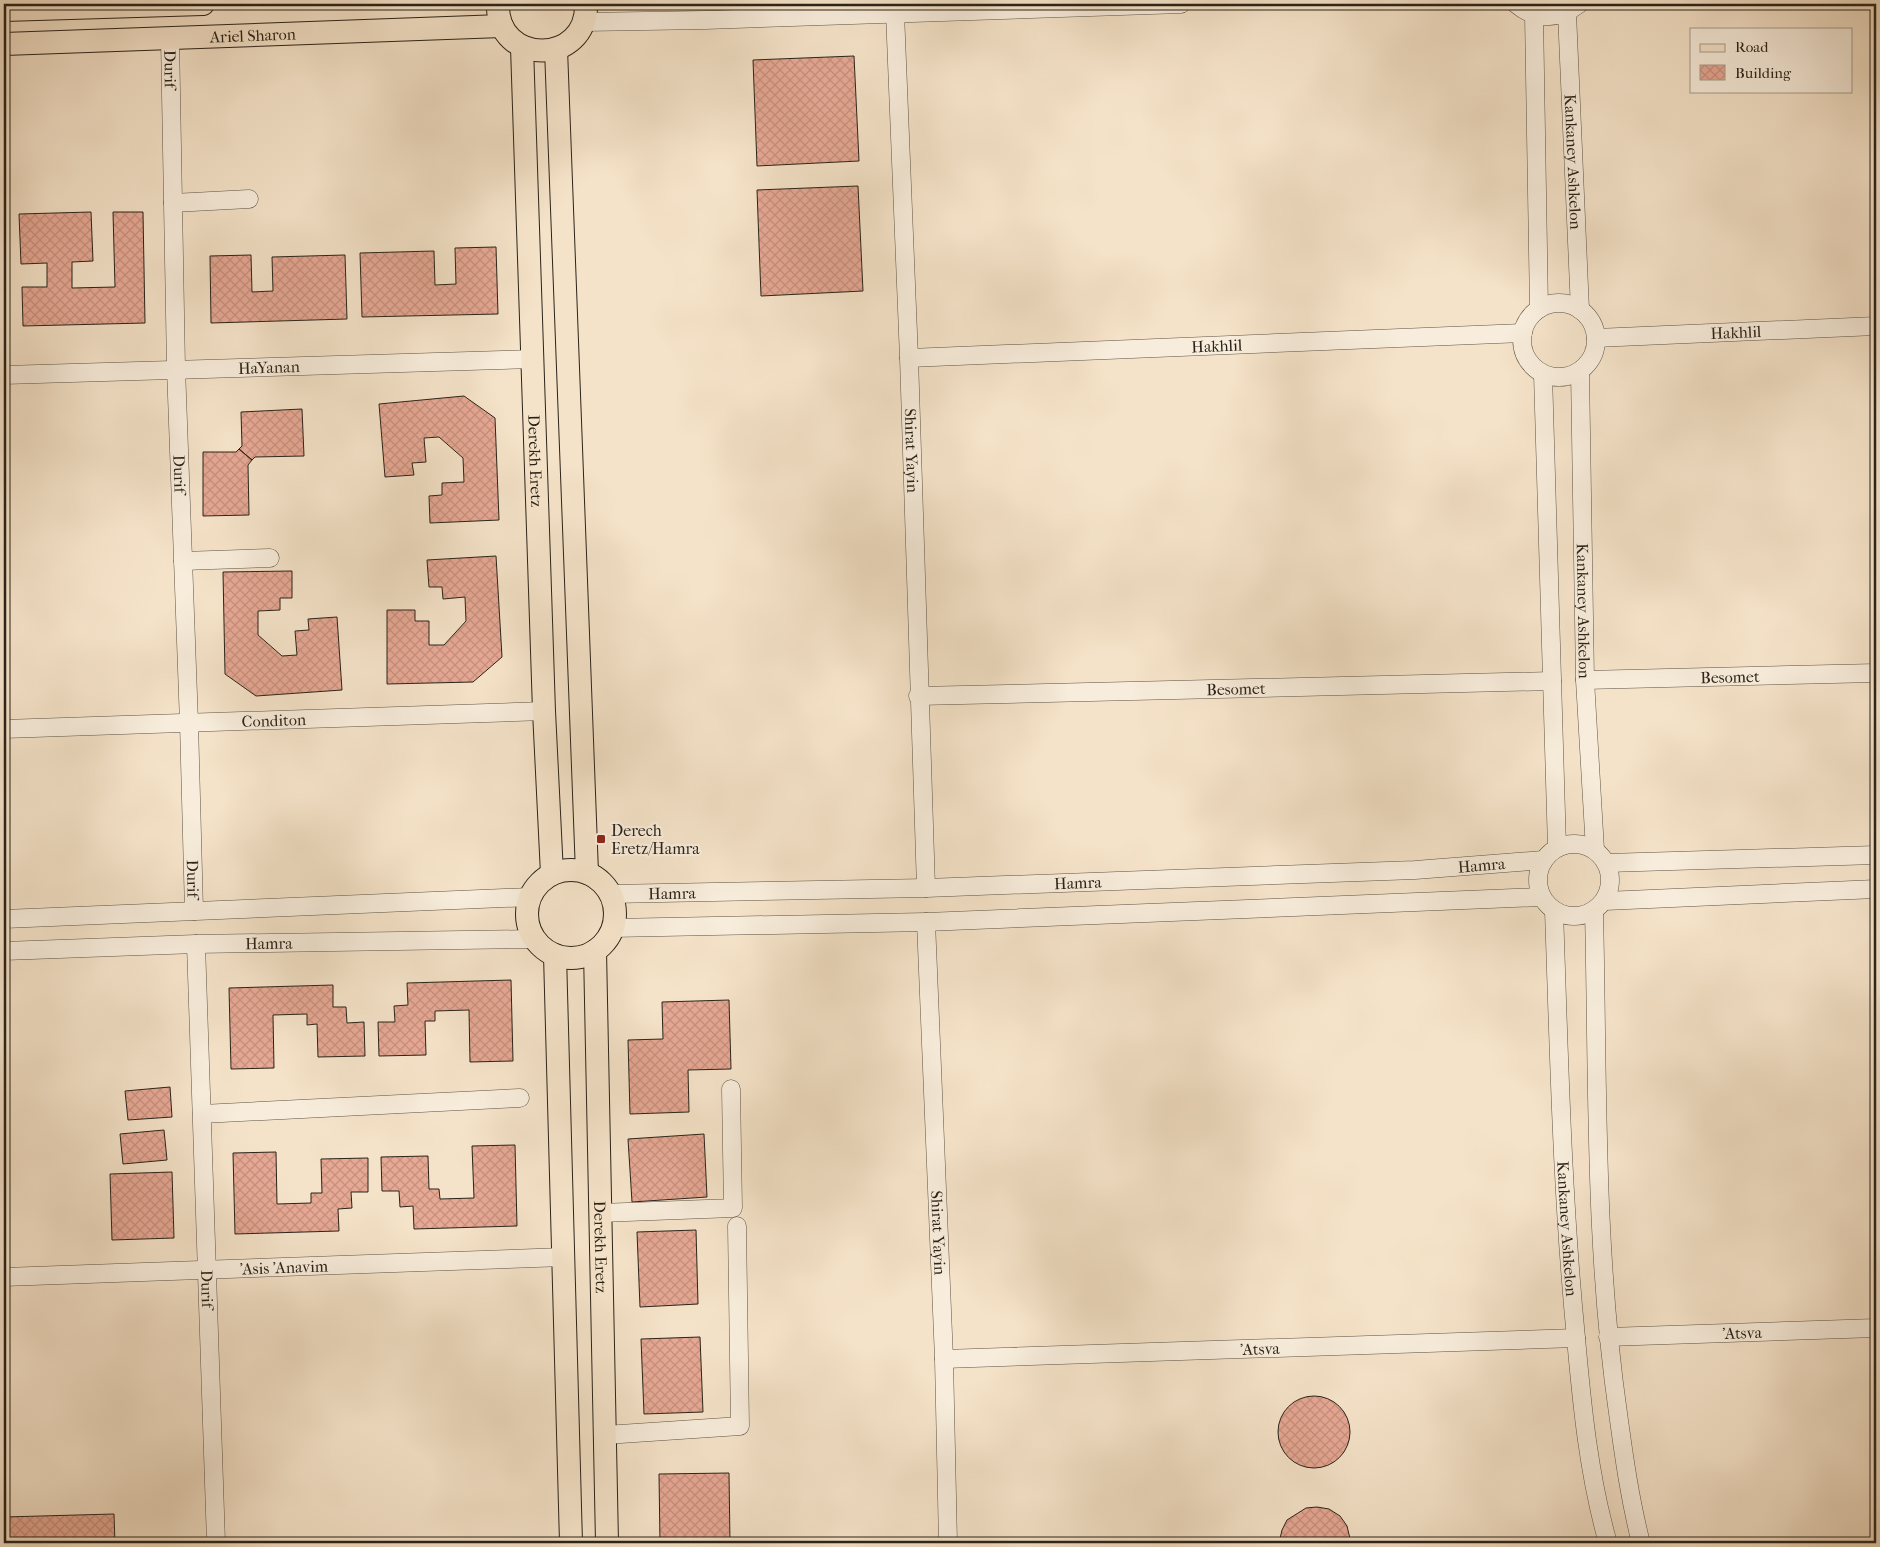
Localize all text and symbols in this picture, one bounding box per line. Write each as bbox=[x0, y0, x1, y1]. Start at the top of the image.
street label: Ariel Sharon bbox=[208, 24, 297, 46]
legend bbox=[1690, 28, 1852, 92]
text: Road bbox=[1735, 38, 1769, 56]
street label: Durif bbox=[161, 50, 180, 92]
text: Building bbox=[1735, 64, 1792, 82]
street label: Kankaney Ashkelon bbox=[1561, 94, 1586, 231]
street label: Hakhlil bbox=[1710, 321, 1762, 343]
street label: Hakhlil bbox=[1191, 335, 1243, 356]
street label: HaYanan bbox=[238, 357, 301, 377]
street label: Shirat Yayin bbox=[901, 408, 923, 494]
street label: Derekh Eretz bbox=[525, 414, 547, 507]
street label: Durif bbox=[170, 454, 190, 497]
street label: Kankaney Ashkelon bbox=[1573, 543, 1594, 680]
street label: Besomet bbox=[1700, 666, 1760, 687]
street label: Besomet bbox=[1206, 678, 1266, 699]
street label: Conditon bbox=[241, 709, 307, 731]
place label: Derech Eretz/Hamra bbox=[611, 821, 700, 858]
marker: Derech Eretz/Hamra bbox=[595, 833, 607, 845]
street label: Hamra bbox=[1457, 853, 1506, 876]
street label: Durif bbox=[183, 859, 203, 902]
street label: Hamra bbox=[1054, 872, 1103, 893]
street label: Hamra bbox=[648, 883, 697, 903]
street label: Hamra bbox=[245, 933, 293, 953]
street label: Kankaney Ashkelon bbox=[1554, 1161, 1582, 1298]
street label: Shirat Yayin bbox=[928, 1190, 950, 1276]
street label: Derekh Eretz bbox=[591, 1200, 611, 1293]
street label: 'Asis 'Anavim bbox=[239, 1256, 329, 1278]
street label: Durif bbox=[197, 1269, 218, 1312]
street label: 'Atsva bbox=[1722, 1322, 1763, 1343]
street label: 'Atsva bbox=[1240, 1338, 1281, 1359]

